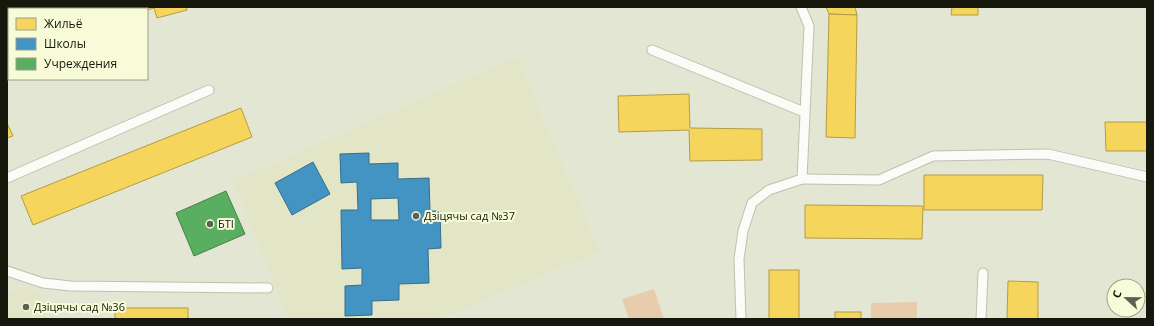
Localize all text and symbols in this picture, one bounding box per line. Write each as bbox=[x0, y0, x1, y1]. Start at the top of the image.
legend bbox=[8, 8, 148, 80]
text: Жильё bbox=[44, 15, 83, 32]
text: Школы bbox=[44, 35, 86, 52]
text: Учреждения bbox=[44, 55, 117, 72]
place label: Дзіцячы сад №37 bbox=[424, 208, 515, 223]
marker: Дзіцячы сад №37 bbox=[411, 211, 421, 221]
place label: БТІ bbox=[218, 216, 234, 231]
marker: БТІ bbox=[205, 219, 215, 229]
north arrow bbox=[1106, 278, 1146, 318]
text: С bbox=[1108, 288, 1125, 300]
place label: Дзіцячы сад №36 bbox=[34, 299, 125, 314]
marker: Дзіцячы сад №36 bbox=[21, 302, 31, 312]

